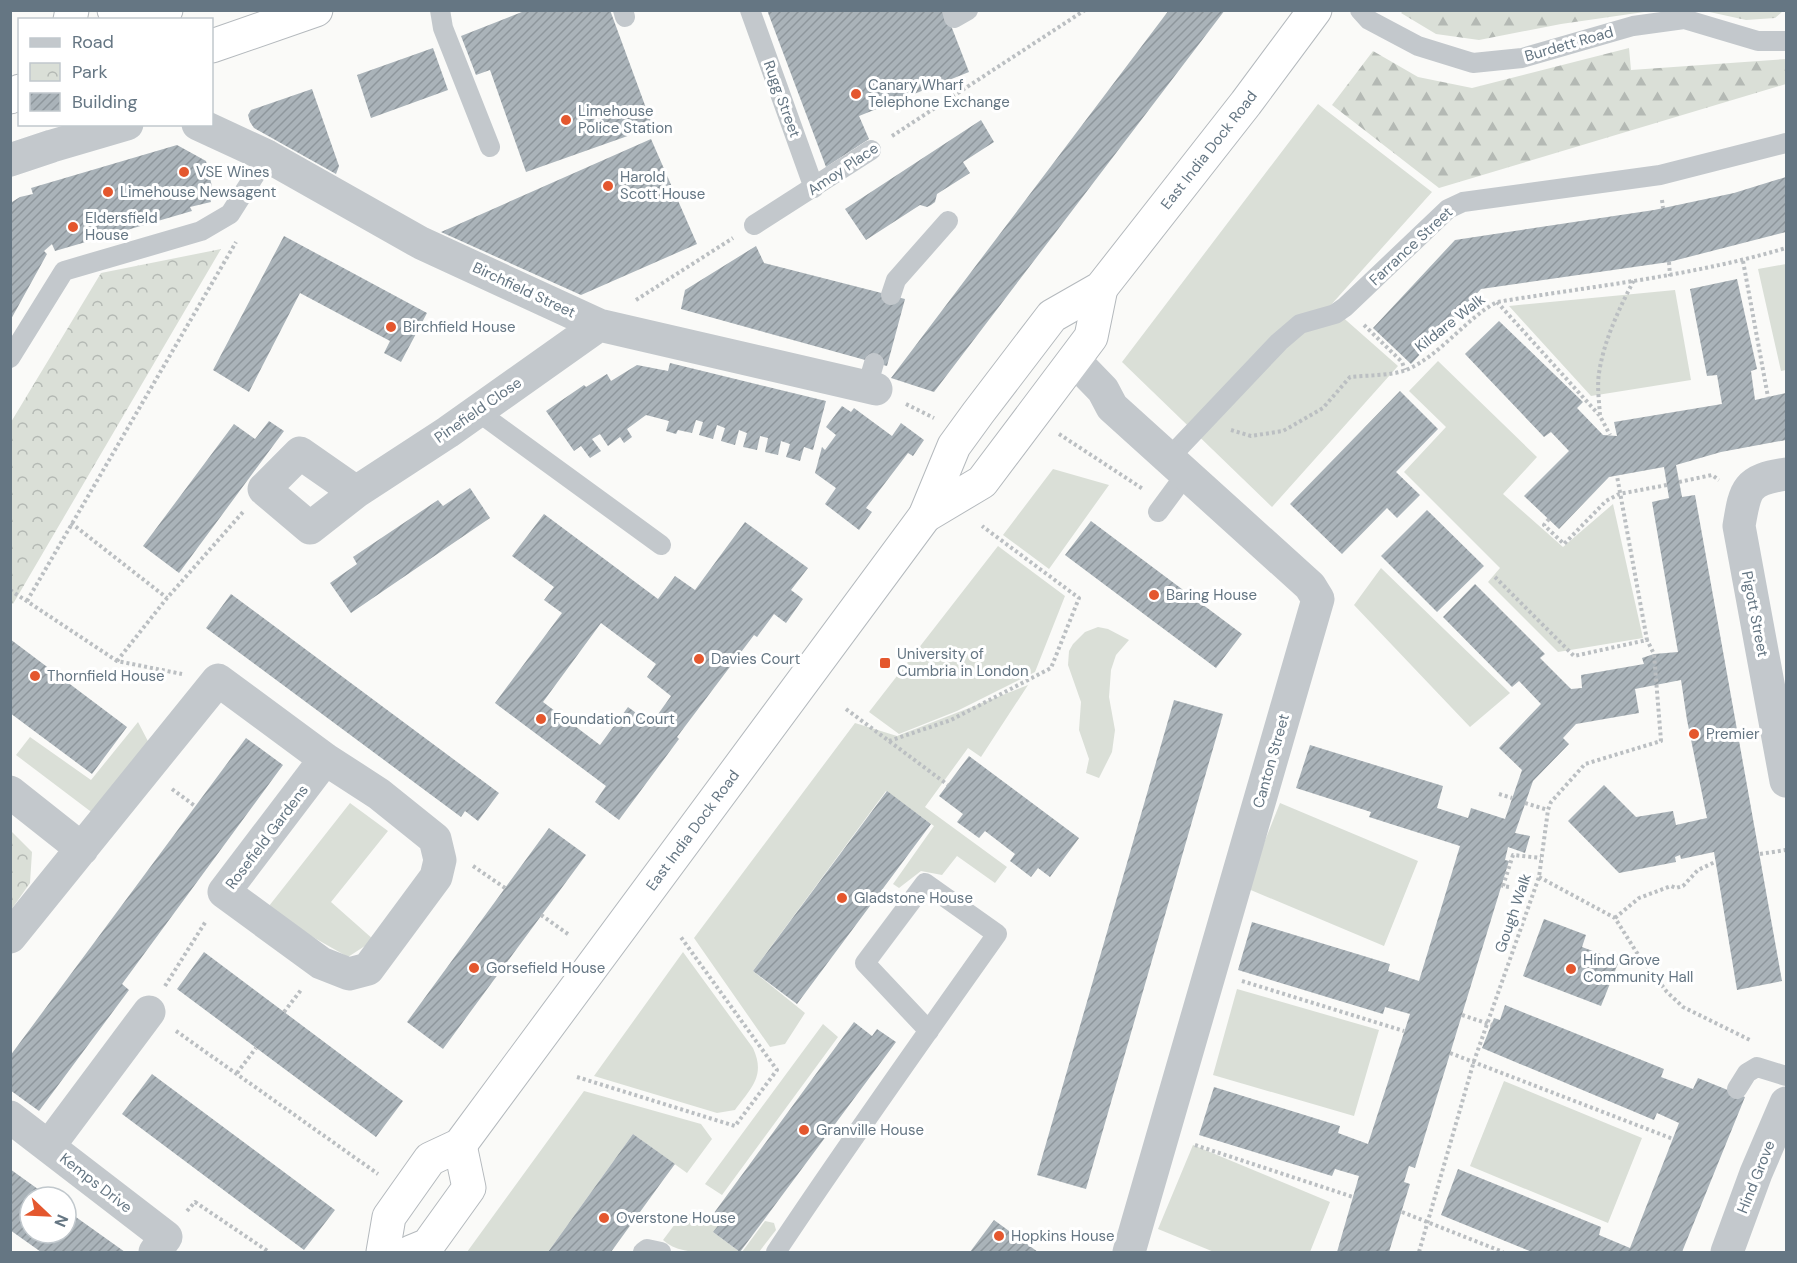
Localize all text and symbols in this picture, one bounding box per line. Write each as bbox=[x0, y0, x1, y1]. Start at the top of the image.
legend bbox=[18, 18, 213, 126]
street label: Burdett Road bbox=[1522, 22, 1616, 66]
text: Road bbox=[72, 30, 114, 54]
street label: Rugg Street bbox=[759, 58, 805, 140]
text: Park bbox=[72, 60, 108, 84]
place label: Canary Wharf Telephone Exchange bbox=[868, 75, 1010, 112]
marker: Canary Wharf Telephone Exchange bbox=[849, 87, 863, 101]
street label: East India Dock Road bbox=[1156, 87, 1262, 214]
text: Building bbox=[72, 90, 137, 114]
place label: Limehouse Police Station bbox=[578, 101, 673, 138]
marker: Limehouse Police Station bbox=[559, 113, 573, 127]
street label: Amoy Place bbox=[804, 138, 882, 200]
place label: VSE Wines bbox=[196, 162, 270, 182]
marker: VSE Wines bbox=[177, 165, 191, 179]
place label: Harold Scott House bbox=[620, 167, 705, 204]
marker: Harold Scott House bbox=[601, 179, 615, 193]
place label: Limehouse Newsagent bbox=[120, 182, 276, 202]
marker: Limehouse Newsagent bbox=[101, 185, 115, 199]
street label: Farrance Street bbox=[1365, 202, 1457, 290]
place label: Eldersfield House bbox=[85, 208, 158, 245]
marker: Eldersfield House bbox=[66, 220, 80, 234]
street label: Birchfield Street bbox=[469, 257, 579, 323]
street label: Kildare Walk bbox=[1411, 289, 1490, 357]
place label: Birchfield House bbox=[403, 317, 516, 337]
marker: Birchfield House bbox=[384, 320, 398, 334]
street label: Pinefield Close bbox=[430, 373, 526, 447]
street label: Pigott Street bbox=[1737, 569, 1773, 659]
place label: Baring House bbox=[1166, 585, 1257, 605]
marker: Baring House bbox=[1147, 588, 1161, 602]
place label: University of Cumbria in London bbox=[897, 644, 1029, 681]
place label: Davies Court bbox=[711, 649, 801, 669]
marker: Davies Court bbox=[692, 652, 706, 666]
marker: University of Cumbria in London bbox=[878, 656, 892, 670]
place label: Thornfield House bbox=[47, 666, 165, 686]
marker: Thornfield House bbox=[28, 669, 42, 683]
place label: Foundation Court bbox=[553, 709, 675, 729]
street label: Canton Street bbox=[1248, 711, 1294, 810]
marker: Foundation Court bbox=[534, 712, 548, 726]
place label: Premier bbox=[1706, 724, 1760, 744]
marker: Premier bbox=[1687, 727, 1701, 741]
street label: East India Dock Road bbox=[641, 766, 744, 895]
street label: Rosefield Gardens bbox=[221, 781, 313, 893]
street label: Gough Walk bbox=[1490, 870, 1536, 955]
place label: Gladstone House bbox=[854, 888, 973, 908]
marker: Gladstone House bbox=[835, 891, 849, 905]
place label: Hind Grove Community Hall bbox=[1583, 950, 1693, 987]
place label: Gorsefield House bbox=[486, 958, 605, 978]
marker: Gorsefield House bbox=[467, 961, 481, 975]
marker: Hind Grove Community Hall bbox=[1564, 962, 1578, 976]
place label: Granville House bbox=[816, 1120, 924, 1140]
marker: Granville House bbox=[797, 1123, 811, 1137]
street label: Hind Grove bbox=[1732, 1138, 1780, 1216]
street label: Kemps Drive bbox=[56, 1148, 136, 1218]
north arrow bbox=[18, 1185, 78, 1245]
place label: Overstone House bbox=[616, 1208, 736, 1228]
text: N bbox=[49, 1211, 73, 1230]
marker: Overstone House bbox=[597, 1211, 611, 1225]
place label: Hopkins House bbox=[1011, 1226, 1115, 1246]
marker: Hopkins House bbox=[992, 1229, 1006, 1243]

